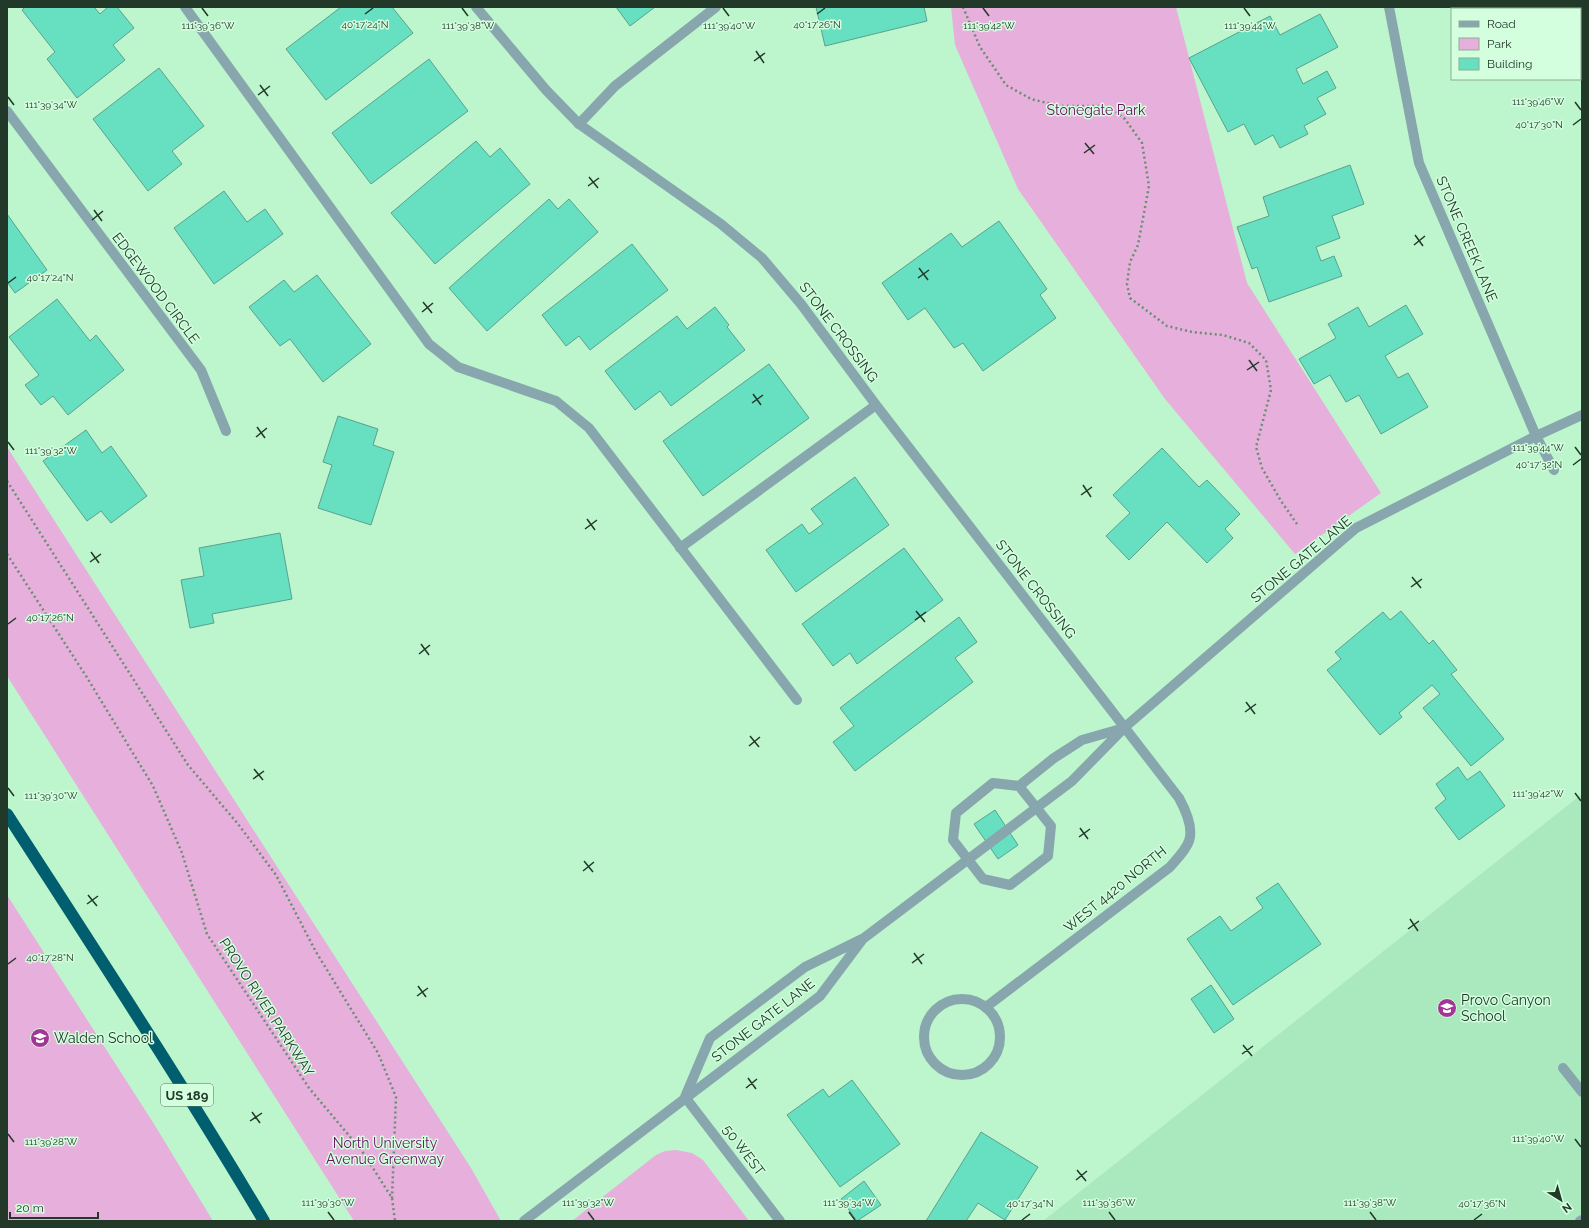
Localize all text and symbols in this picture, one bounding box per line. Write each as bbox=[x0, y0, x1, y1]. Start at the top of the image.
legend bbox=[1451, 8, 1581, 80]
text: Road bbox=[1487, 17, 1516, 31]
text: 40°17'24"N bbox=[342, 19, 388, 30]
text: 40°17'26"N bbox=[793, 19, 841, 30]
text: 111°39'36"W bbox=[182, 20, 235, 31]
text: 111°39'38"W bbox=[442, 20, 495, 31]
text: 111°39'40"W bbox=[703, 20, 756, 31]
text: 111°39'42"W bbox=[963, 20, 1015, 31]
text: 111°39'44"W bbox=[1224, 20, 1276, 31]
text: Park bbox=[1487, 37, 1512, 51]
text: Building bbox=[1487, 57, 1533, 71]
text: 111°39'46"W bbox=[1512, 96, 1565, 107]
text: 111°39'34"W bbox=[25, 99, 78, 110]
park label: Stonegate Park bbox=[1047, 102, 1146, 118]
text: 40°17'30"N bbox=[1515, 119, 1563, 130]
street label: STONE CREEK LANE bbox=[1433, 174, 1501, 304]
street label: EDGEWOOD CIRCLE bbox=[109, 229, 203, 347]
text: 40°17'24"N bbox=[27, 272, 73, 283]
street label: STONE CROSSING bbox=[796, 279, 882, 385]
text: 111°39'44"W bbox=[1512, 442, 1564, 453]
text: 111°39'32"W bbox=[25, 445, 78, 456]
text: 40°17'32"N bbox=[1516, 459, 1562, 470]
street label: STONE GATE LANE bbox=[1248, 512, 1354, 606]
street label: STONE CROSSING bbox=[993, 537, 1079, 641]
text: 40°17'26"N bbox=[26, 612, 74, 623]
text: 111°39'42"W bbox=[1512, 788, 1564, 799]
text: 111°39'30"W bbox=[25, 790, 78, 801]
street label: WEST 4420 NORTH bbox=[1061, 843, 1169, 935]
street label: PROVO RIVER PARKWAY bbox=[216, 935, 318, 1079]
text: 40°17'28"N bbox=[26, 952, 74, 963]
street label: STONE GATE LANE bbox=[708, 975, 818, 1065]
place label: Provo Canyon School bbox=[1461, 992, 1551, 1024]
school or university icon: Provo Canyon School bbox=[1436, 997, 1458, 1019]
school or university icon: Walden School bbox=[29, 1027, 51, 1049]
place label: Walden School bbox=[54, 1030, 153, 1046]
road number: US 189 bbox=[161, 1084, 213, 1106]
street label: 50 WEST bbox=[720, 1121, 769, 1179]
text: 111°39'40"W bbox=[1512, 1133, 1565, 1144]
park label: North University Avenue Greenway bbox=[326, 1135, 444, 1167]
text: 111°39'28"W bbox=[25, 1136, 78, 1147]
north arrow bbox=[1541, 1180, 1581, 1220]
scale bar bbox=[10, 1194, 98, 1220]
text: 111°39'30"W bbox=[302, 1197, 355, 1208]
text: 111°39'32"W bbox=[562, 1197, 615, 1208]
text: 111°39'34"W bbox=[823, 1197, 876, 1208]
text: 111°39'36"W bbox=[1083, 1197, 1136, 1208]
text: 111°39'38"W bbox=[1344, 1197, 1397, 1208]
text: 40°17'34"N bbox=[1007, 1198, 1053, 1209]
text: 40°17'36"N bbox=[1458, 1198, 1506, 1209]
text: N bbox=[1559, 1200, 1574, 1215]
text: 20 m bbox=[16, 1201, 44, 1215]

